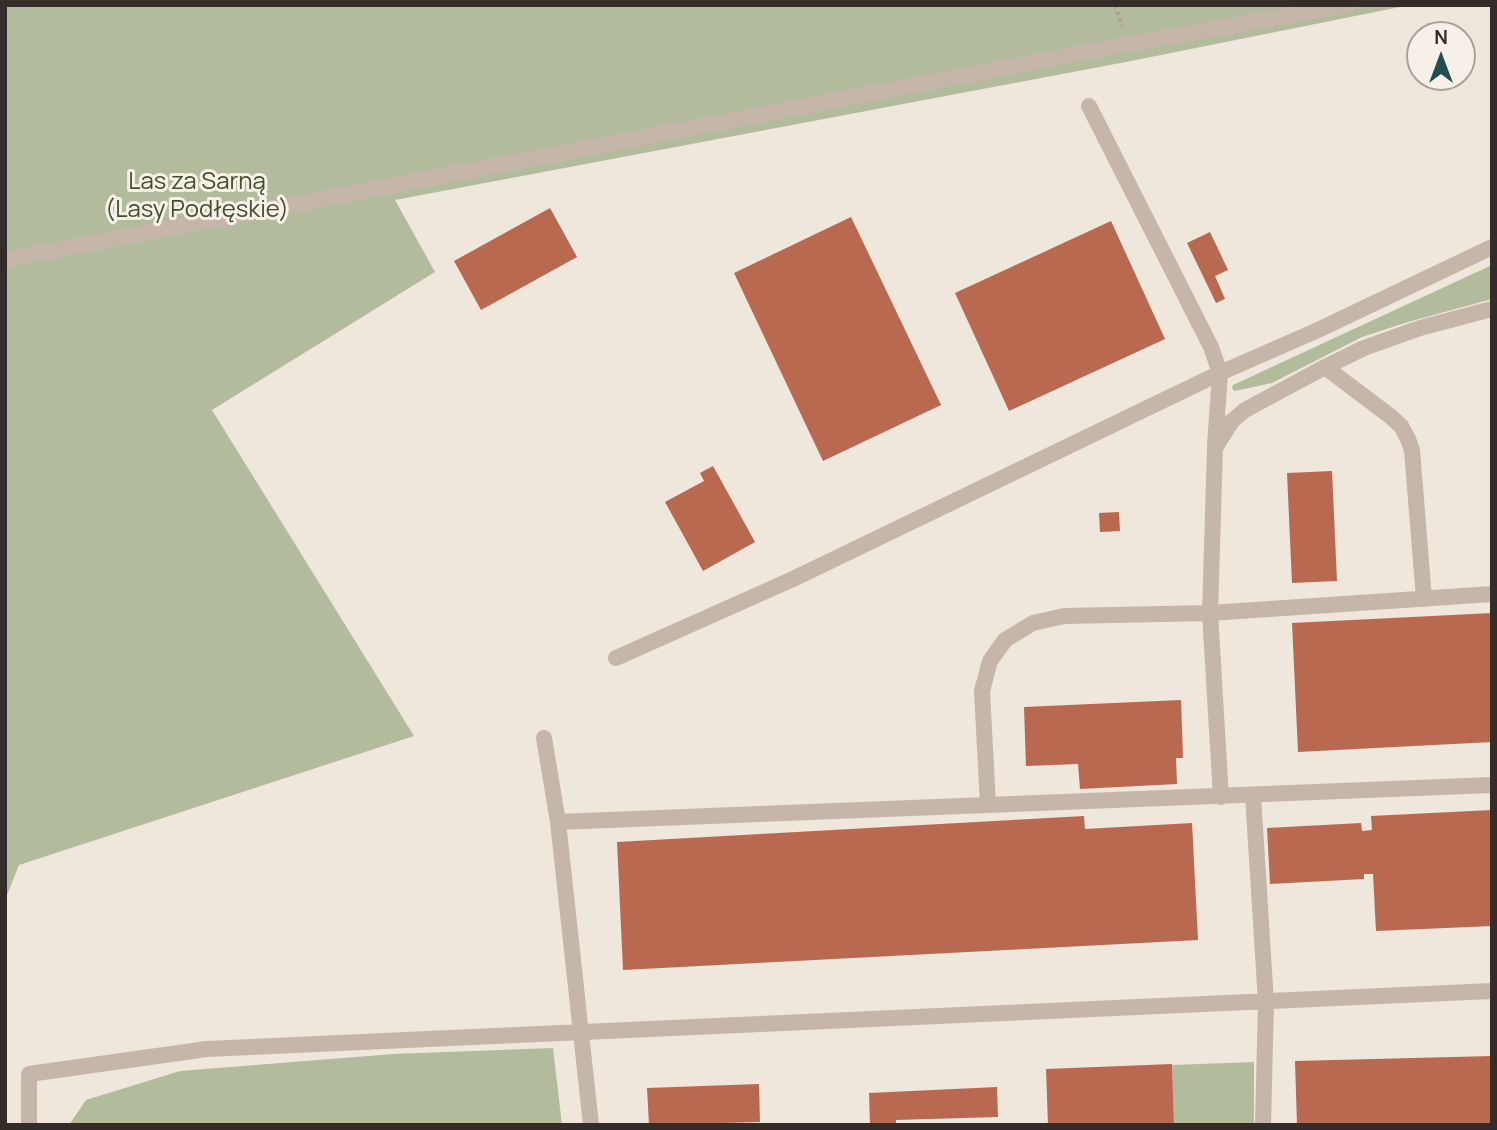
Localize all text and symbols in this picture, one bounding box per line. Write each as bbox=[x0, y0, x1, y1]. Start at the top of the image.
north arrow bbox=[1406, 21, 1476, 91]
text: N bbox=[1434, 24, 1448, 50]
park label: Las za Sarną (Lasy Podłęskie) bbox=[105, 168, 289, 224]

